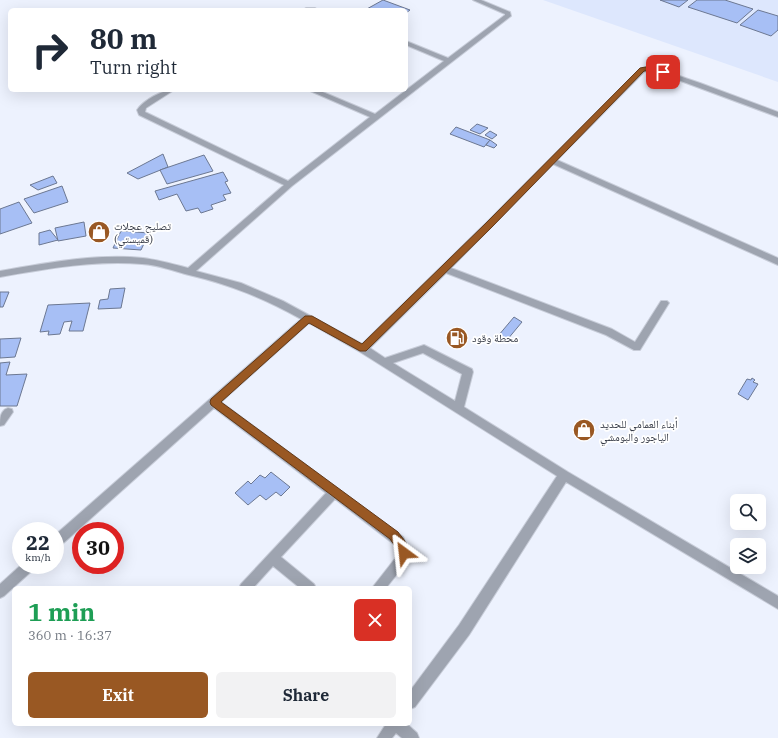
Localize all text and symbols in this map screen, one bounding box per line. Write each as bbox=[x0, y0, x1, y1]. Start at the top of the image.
text: 80 m bbox=[90, 20, 157, 57]
icon: right bbox=[24, 24, 76, 76]
pin bbox=[646, 55, 680, 89]
text: Turn right bbox=[90, 56, 177, 79]
icon: arrive bbox=[652, 61, 674, 83]
shop icon: تصليح عجلات (قميستي) bbox=[86, 219, 112, 245]
place label: تصليح عجلات (قميستي) bbox=[114, 219, 172, 248]
fuel station icon: محطة وقود bbox=[444, 325, 470, 351]
place label: محطة وقود bbox=[472, 331, 518, 345]
shop icon: أبناء العمامي للحديد الياجور والبومشي bbox=[571, 417, 597, 443]
place label: أبناء العمامي للحديد الياجور والبومشي bbox=[600, 417, 678, 446]
map controls bbox=[730, 494, 766, 574]
button: search bbox=[730, 494, 766, 530]
speed limit sign: 30 bbox=[72, 522, 124, 574]
text: 22 bbox=[26, 529, 50, 556]
position arrow bbox=[383, 532, 425, 574]
button: layers bbox=[730, 538, 766, 574]
text: km/h bbox=[25, 551, 51, 564]
text: 1 min bbox=[28, 596, 95, 628]
button: close bbox=[354, 599, 396, 641]
text: 360 m · 16:37 bbox=[28, 627, 112, 644]
button: Exit bbox=[28, 672, 208, 718]
button: Share bbox=[216, 672, 396, 718]

